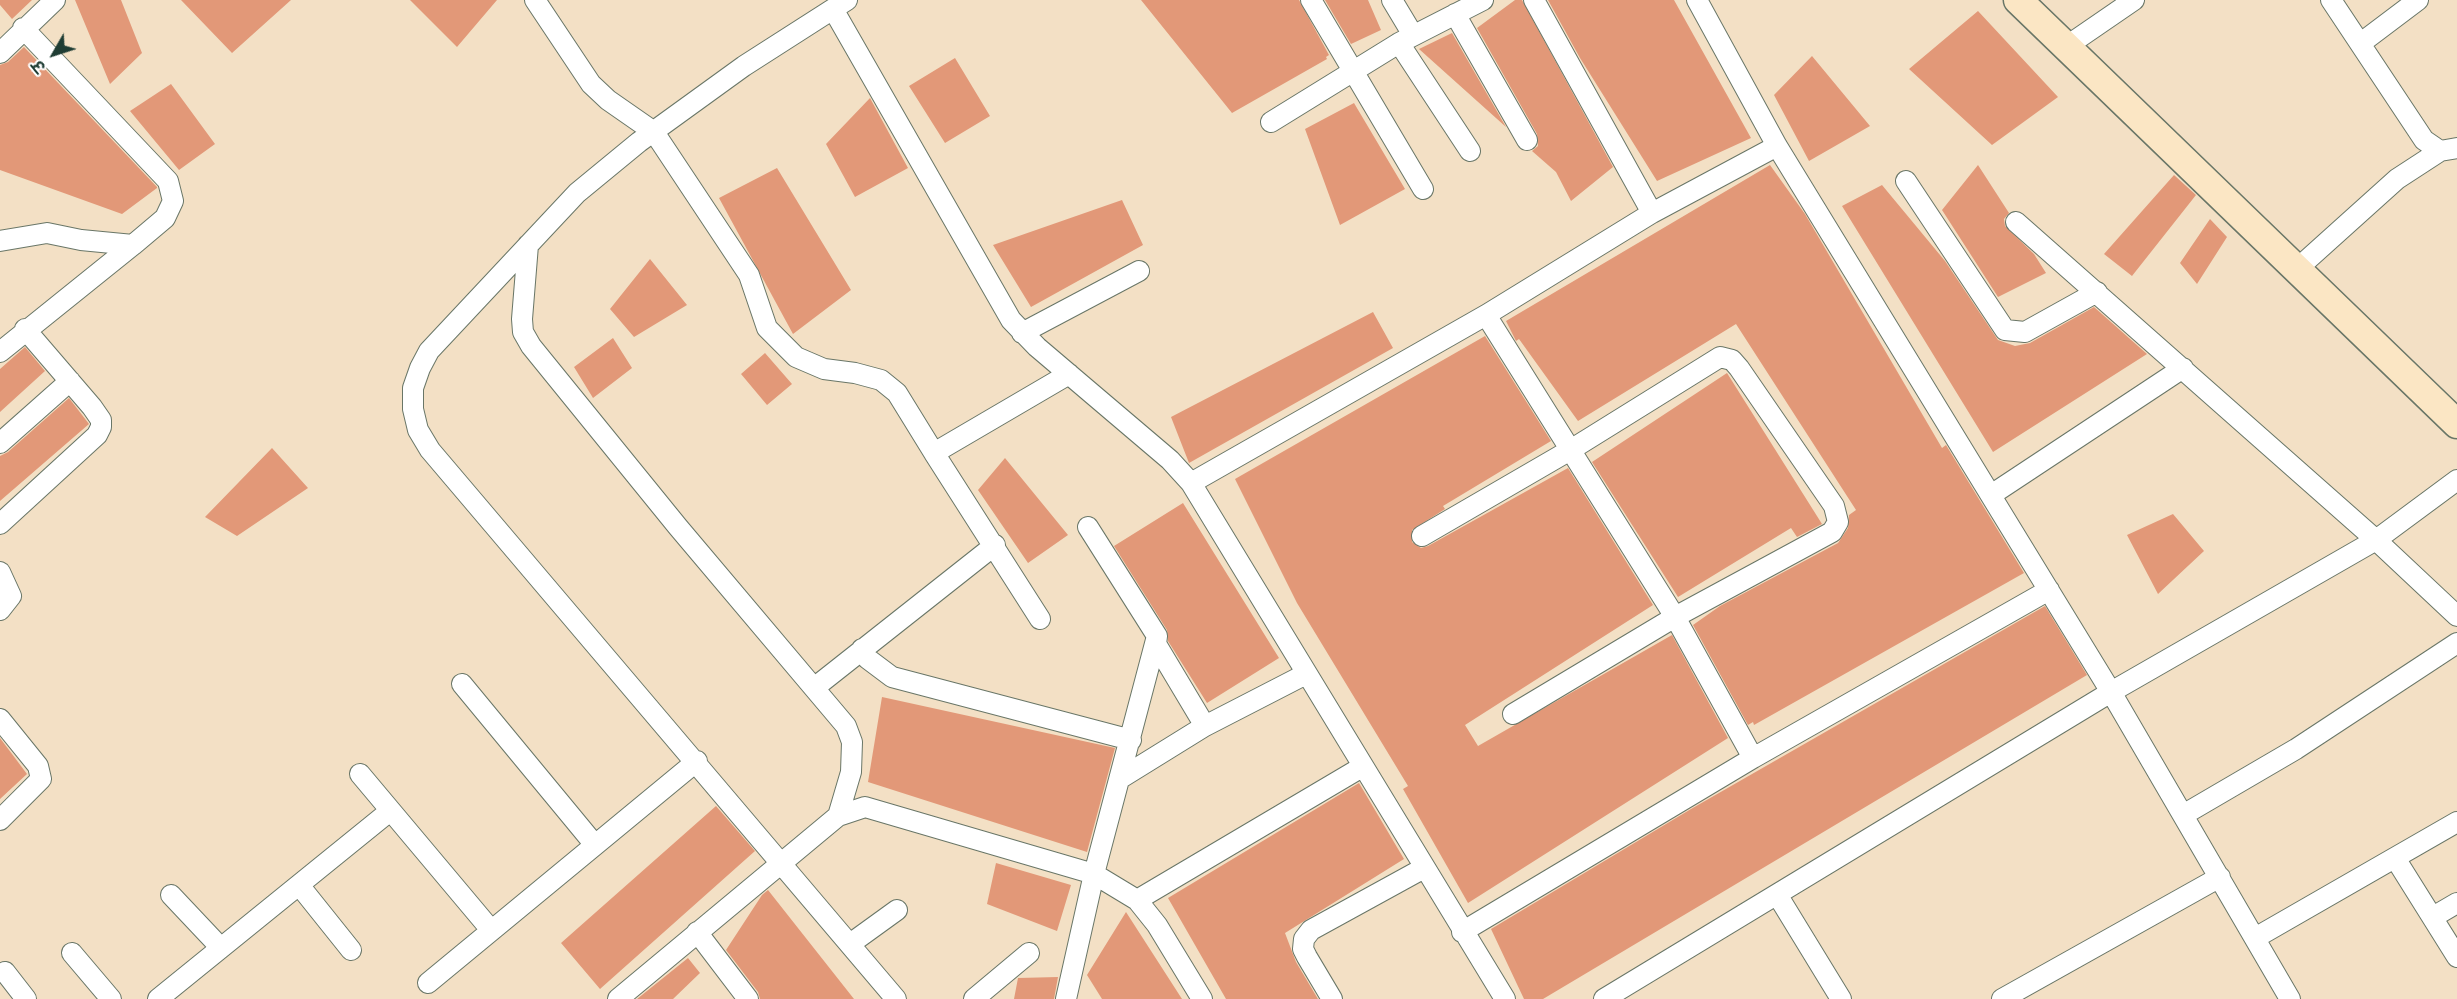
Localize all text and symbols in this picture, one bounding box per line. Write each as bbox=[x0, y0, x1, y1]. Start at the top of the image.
north arrow bbox=[24, 24, 84, 84]
text: उ bbox=[27, 54, 53, 77]

